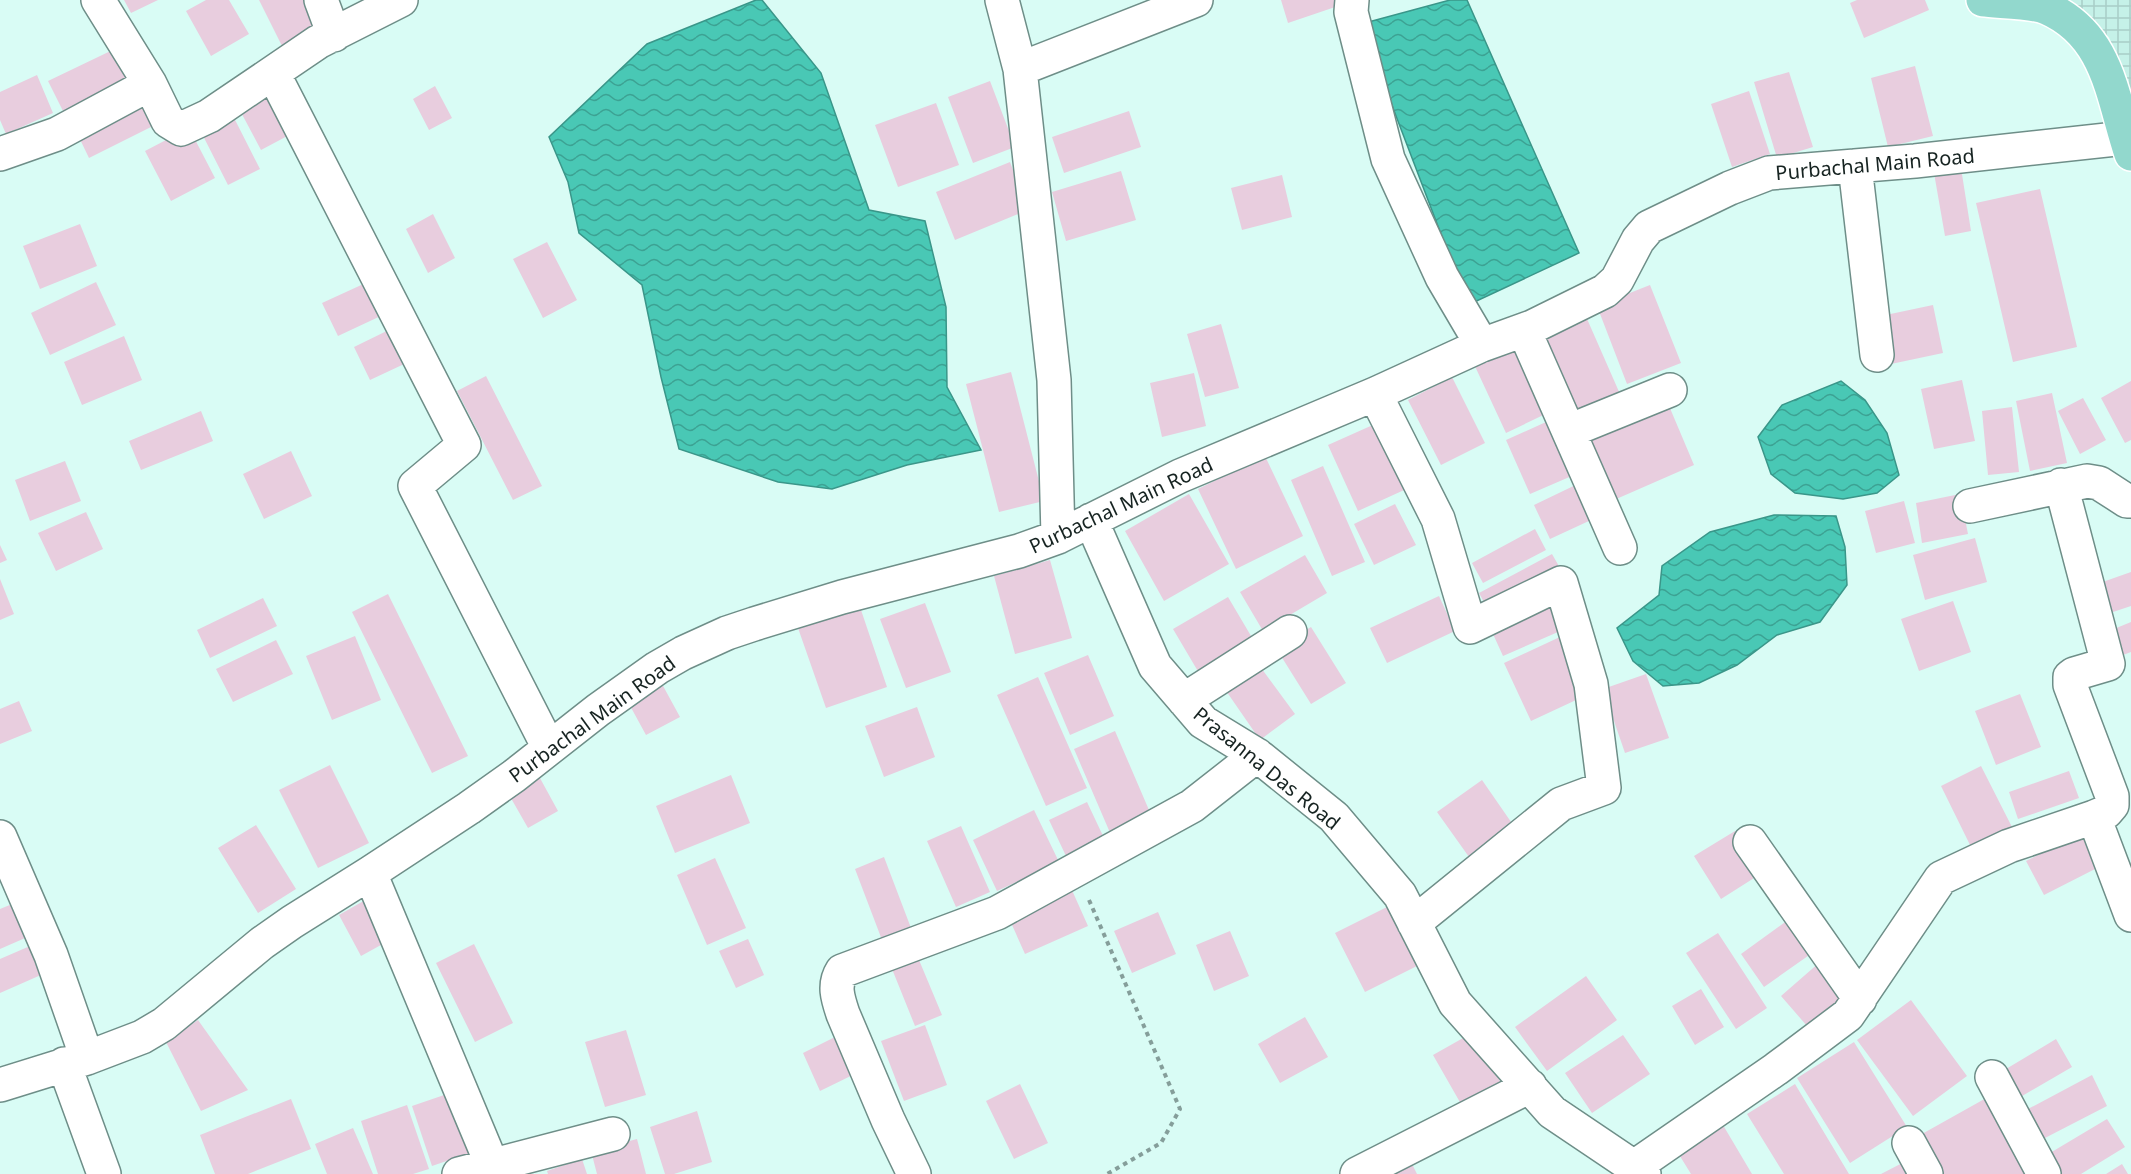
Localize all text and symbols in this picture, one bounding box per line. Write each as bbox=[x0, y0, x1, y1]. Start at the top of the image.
street label: Purbachal Main Road bbox=[1774, 142, 1976, 186]
street label: Purbachal Main Road bbox=[1025, 451, 1217, 559]
street label: Purbachal Main Road bbox=[503, 649, 681, 789]
street label: Prasanna Das Road bbox=[1188, 700, 1346, 836]

